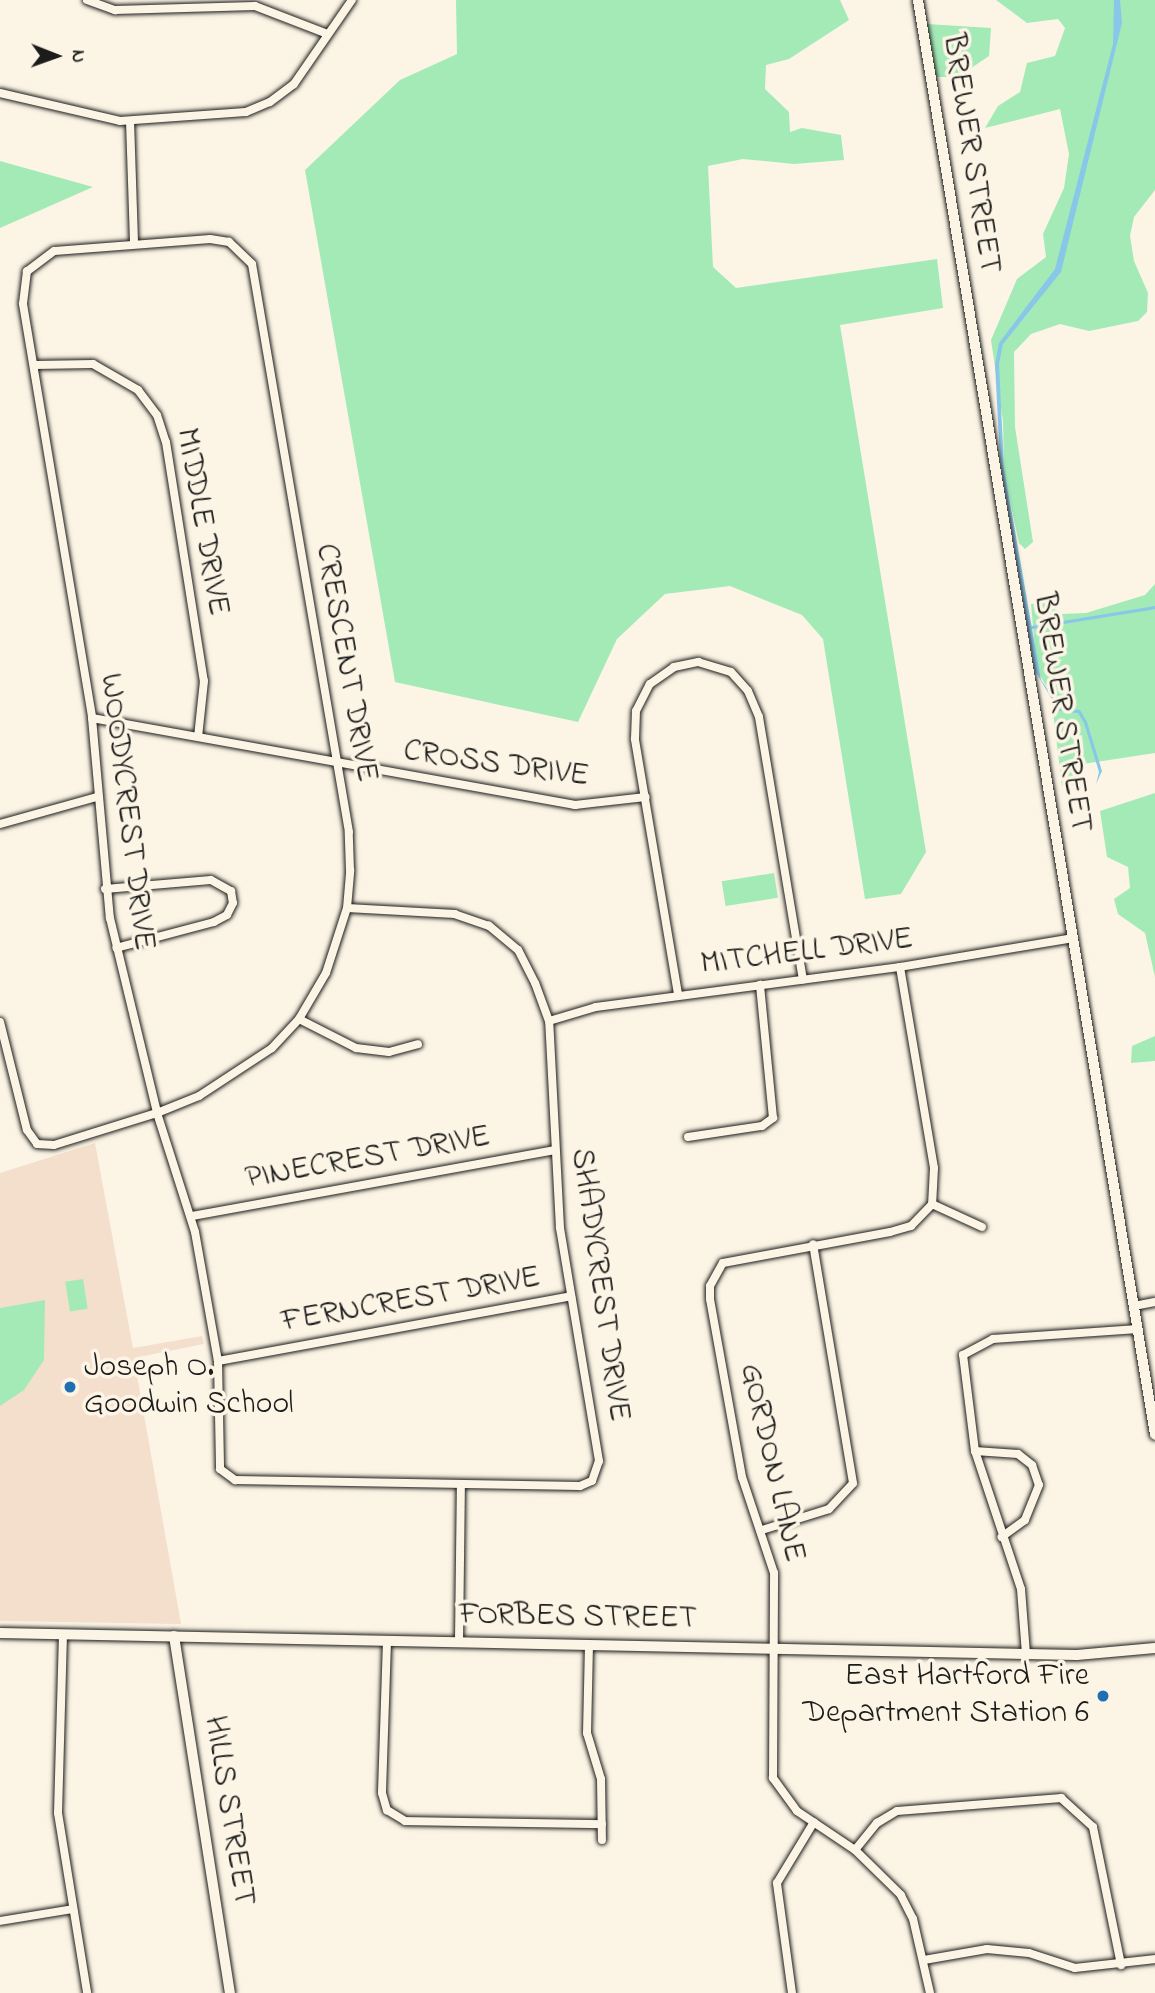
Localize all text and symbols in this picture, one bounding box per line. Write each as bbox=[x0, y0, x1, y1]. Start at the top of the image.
north arrow bbox=[21, 21, 91, 91]
street label: BREWER STREET bbox=[932, 31, 1008, 277]
text: N bbox=[64, 50, 91, 63]
street label: MIDDLE DRIVE bbox=[166, 425, 236, 619]
street label: CRESCENT DRIVE bbox=[305, 541, 385, 785]
street label: BREWER STREET bbox=[1023, 590, 1099, 836]
street label: WOODYCREST DRIVE bbox=[90, 671, 162, 953]
street label: CROSS DRIVE bbox=[401, 733, 591, 797]
street label: MITCHELL DRIVE bbox=[699, 921, 915, 985]
street label: PINECREST DRIVE bbox=[243, 1119, 493, 1199]
street label: SHADYCREST DRIVE bbox=[561, 1146, 637, 1424]
street label: FERNCREST DRIVE bbox=[279, 1259, 543, 1343]
place label: Joseph O. Goodwin School bbox=[84, 1350, 294, 1425]
street label: GORDON LANE bbox=[730, 1360, 812, 1566]
marker: Joseph O. Goodwin School bbox=[62, 1379, 78, 1395]
street label: FORBES STREET bbox=[459, 1597, 697, 1639]
place label: East Hartford Fire Department Station 6 bbox=[803, 1659, 1089, 1734]
marker: East Hartford Fire Department Station 6 bbox=[1095, 1688, 1111, 1704]
street label: HILLS STREET bbox=[194, 1713, 262, 1909]

